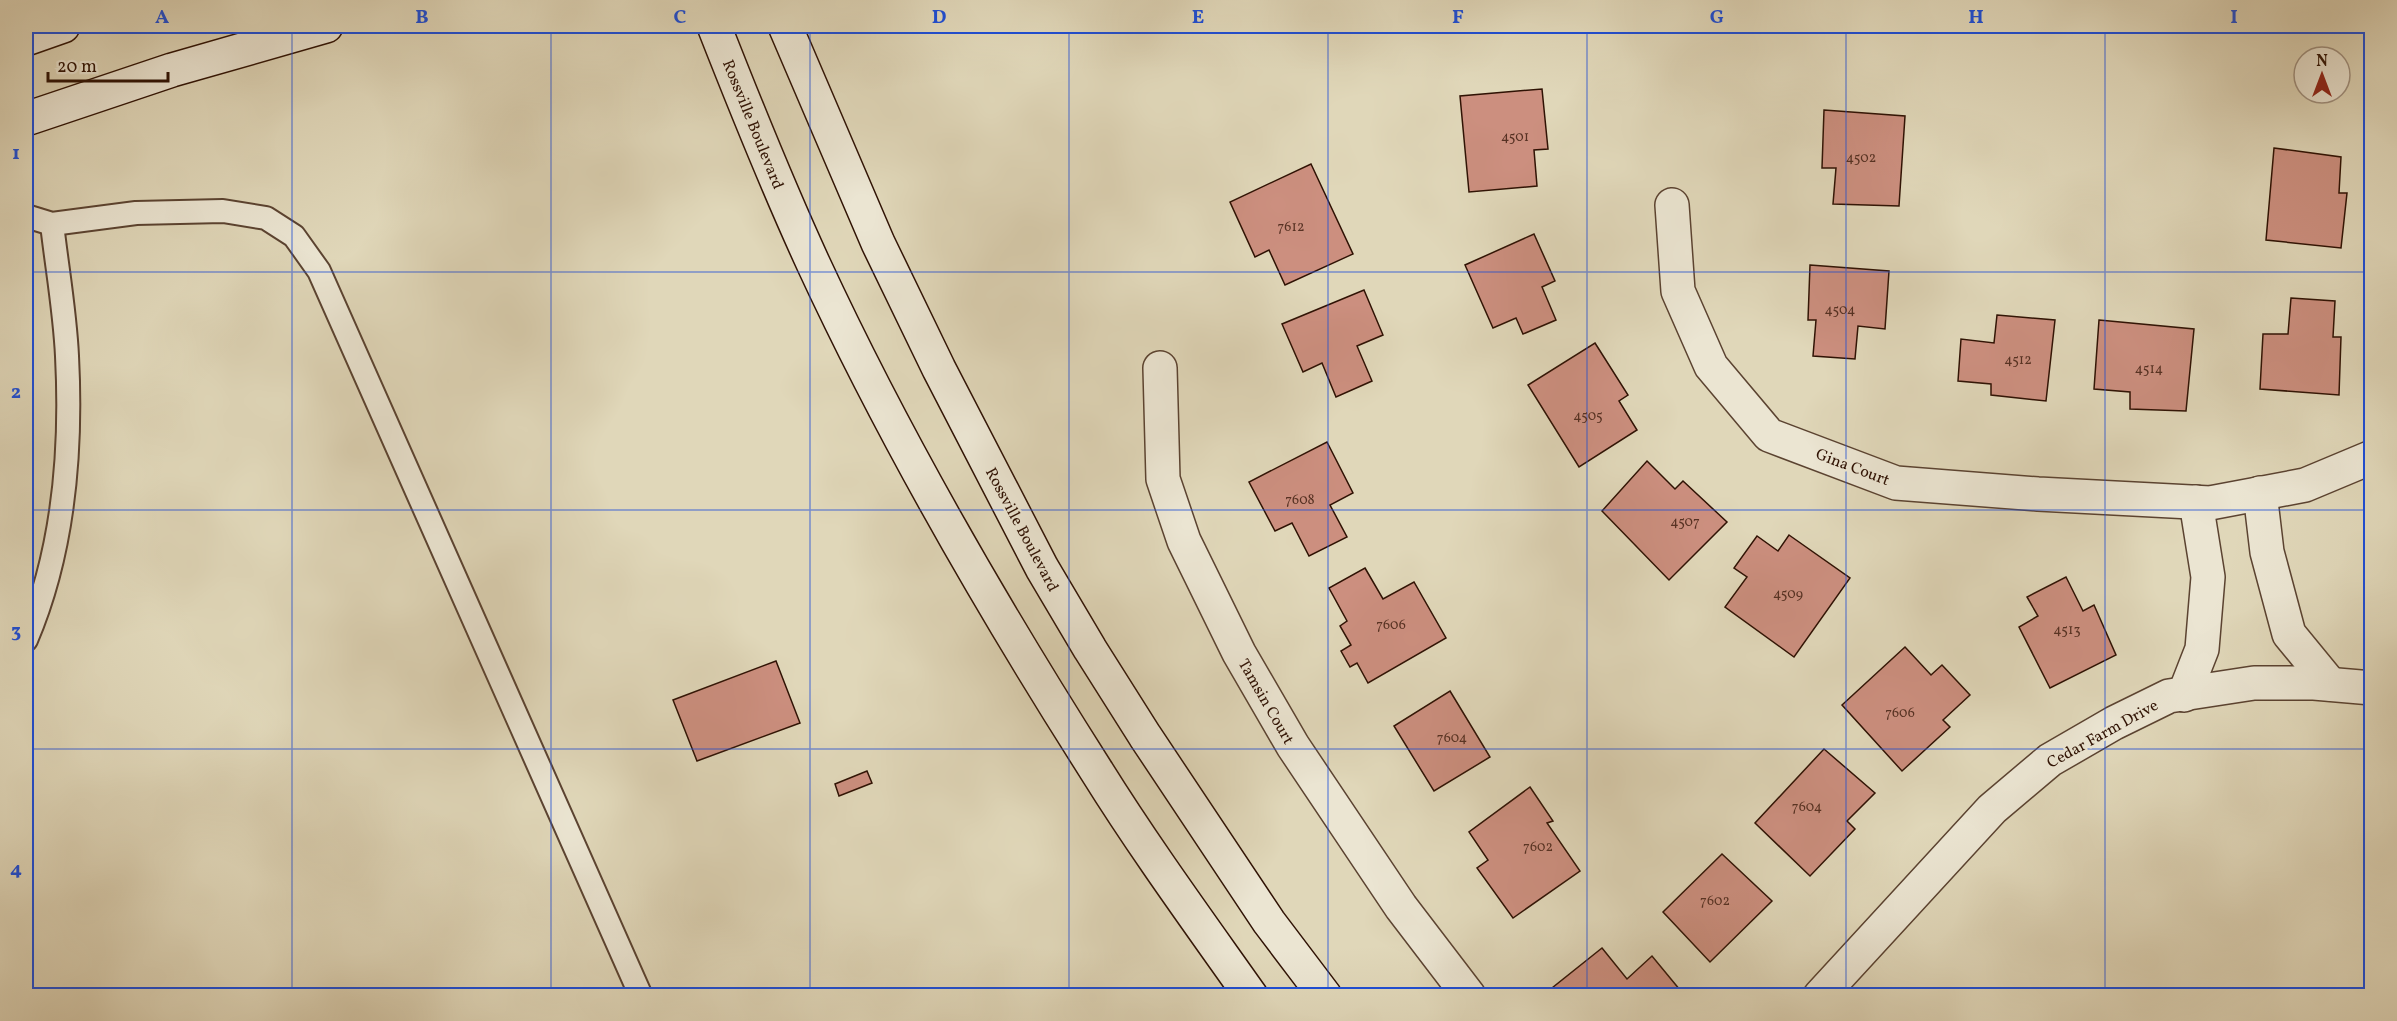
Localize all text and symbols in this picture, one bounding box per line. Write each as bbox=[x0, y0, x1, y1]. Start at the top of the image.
text: A bbox=[155, 4, 169, 32]
text: B bbox=[415, 4, 429, 32]
text: C bbox=[674, 4, 687, 32]
text: D bbox=[932, 4, 946, 32]
text: E bbox=[1192, 4, 1204, 32]
text: F bbox=[1452, 4, 1464, 32]
text: G bbox=[1710, 4, 1724, 32]
text: H bbox=[1968, 4, 1984, 32]
text: I bbox=[2230, 4, 2238, 32]
scale bar bbox=[48, 45, 168, 83]
north arrow bbox=[2292, 45, 2352, 105]
text: N bbox=[2316, 51, 2328, 73]
text: 20 m bbox=[57, 55, 97, 80]
street label: Rossville Boulevard bbox=[716, 57, 788, 193]
house number: 4501 bbox=[1501, 128, 1529, 147]
text: 1 bbox=[12, 140, 20, 168]
house number: 4502 bbox=[1846, 149, 1876, 168]
house number: 7612 bbox=[1278, 218, 1304, 237]
house number: 4504 bbox=[1825, 301, 1855, 320]
house number: 4512 bbox=[2004, 351, 2032, 370]
house number: 4514 bbox=[2135, 360, 2163, 379]
text: 2 bbox=[11, 379, 21, 407]
house number: 4505 bbox=[1573, 407, 1603, 426]
street label: Gina Court bbox=[1812, 444, 1893, 492]
street label: Rossville Boulevard bbox=[979, 464, 1063, 596]
house number: 7608 bbox=[1285, 491, 1315, 510]
house number: 4507 bbox=[1670, 513, 1700, 532]
house number: 4509 bbox=[1773, 585, 1803, 604]
house number: 7606 bbox=[1376, 616, 1406, 635]
text: 3 bbox=[11, 618, 21, 646]
house number: 4513 bbox=[2053, 621, 2081, 640]
street label: Tamsin Court bbox=[1232, 655, 1299, 749]
street label: Cedar Farm Drive bbox=[2043, 695, 2163, 774]
house number: 7606 bbox=[1885, 704, 1915, 723]
house number: 7604 bbox=[1437, 729, 1467, 748]
house number: 7604 bbox=[1792, 798, 1822, 817]
house number: 7602 bbox=[1523, 838, 1553, 857]
text: 4 bbox=[10, 856, 22, 884]
house number: 7602 bbox=[1700, 892, 1730, 911]

